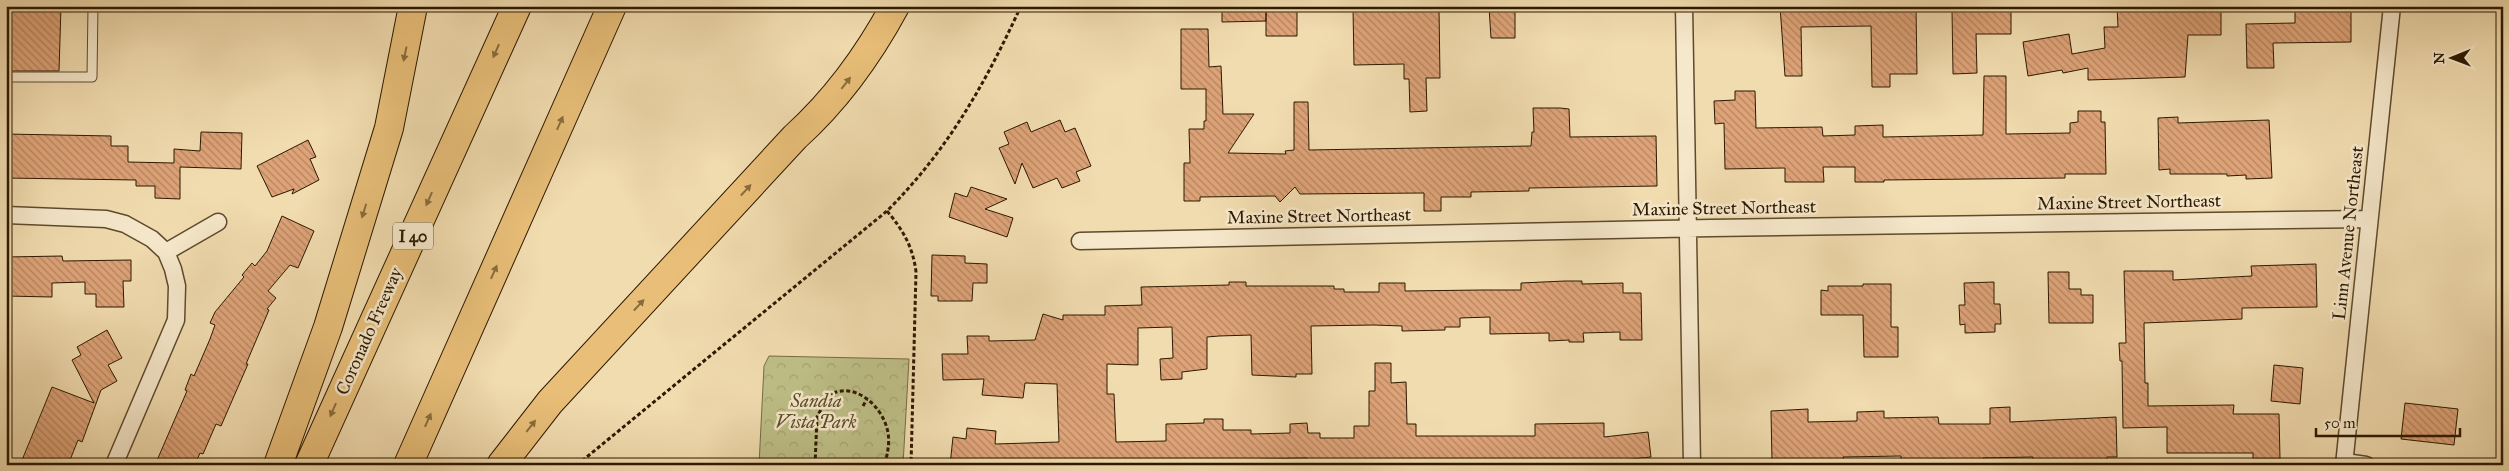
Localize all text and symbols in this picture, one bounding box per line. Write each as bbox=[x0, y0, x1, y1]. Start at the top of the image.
north arrow bbox=[2426, 32, 2476, 82]
one-way arrow bbox=[492, 44, 500, 58]
one-way arrow bbox=[400, 47, 408, 63]
text: N bbox=[2431, 52, 2448, 64]
one-way arrow bbox=[840, 77, 851, 90]
one-way arrow bbox=[556, 116, 564, 130]
street label: Linn Avenue Northeast bbox=[2328, 144, 2368, 321]
one-way arrow bbox=[740, 185, 752, 197]
street label: Maxine Street Northeast bbox=[2037, 189, 2222, 215]
one-way arrow bbox=[425, 192, 433, 206]
street label: Maxine Street Northeast bbox=[1632, 195, 1817, 221]
street label: Maxine Street Northeast bbox=[1227, 203, 1412, 229]
one-way arrow bbox=[360, 204, 368, 219]
road number: I 40 bbox=[393, 222, 433, 250]
street label: Coronado Freeway bbox=[331, 263, 407, 398]
one-way arrow bbox=[490, 265, 498, 279]
one-way arrow bbox=[633, 300, 645, 312]
park label: Sandia Vista Park bbox=[776, 390, 856, 433]
one-way arrow bbox=[329, 403, 337, 417]
scale bar bbox=[2316, 406, 2460, 438]
one-way arrow bbox=[424, 413, 432, 427]
text: 50 m bbox=[2324, 414, 2356, 432]
one-way arrow bbox=[525, 420, 536, 433]

